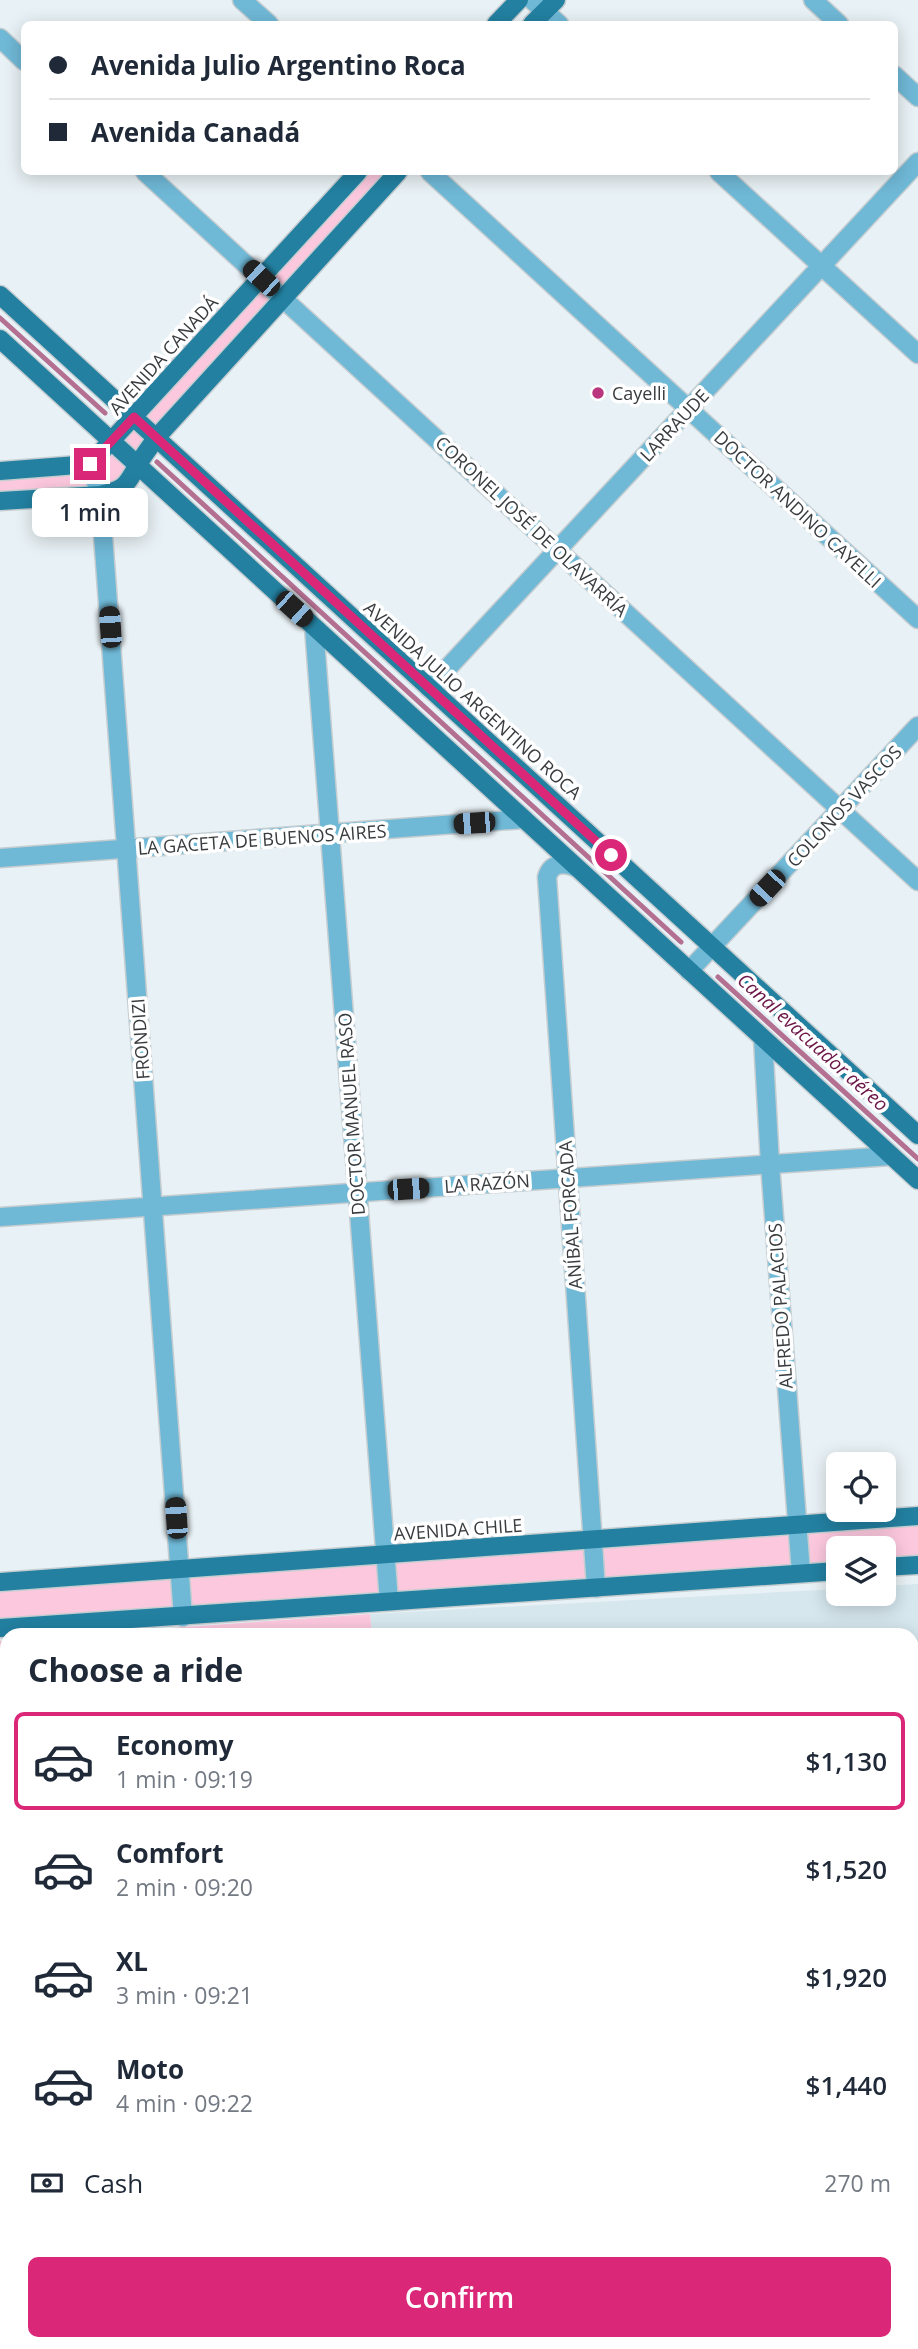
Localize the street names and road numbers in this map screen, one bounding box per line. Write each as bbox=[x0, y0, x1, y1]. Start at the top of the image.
street label: AVENIDA CANADÁ bbox=[103, 290, 223, 419]
street label: LARRAUDE bbox=[634, 384, 714, 466]
street label: DOCTOR ANDINO CAYELLI bbox=[709, 425, 887, 593]
street label: CORONEL JOSÉ DE OLAVARRÍA bbox=[431, 430, 634, 622]
street label: AVENIDA JULIO ARGENTINO ROCA bbox=[359, 596, 587, 805]
street label: COLONOS VASCOS bbox=[781, 740, 907, 872]
street label: LA GACETA DE BUENOS AIRES bbox=[137, 818, 387, 860]
street label: FRONDIZI bbox=[125, 998, 155, 1080]
street label: DOCTOR MANUEL RASO bbox=[332, 1012, 370, 1216]
street label: ANÍBAL FORCADA bbox=[553, 1139, 587, 1290]
street label: LA RAZÓN bbox=[443, 1168, 531, 1198]
street label: ALFREDO PALACIOS bbox=[762, 1222, 798, 1390]
street label: AVENIDA CHILE bbox=[393, 1513, 523, 1545]

